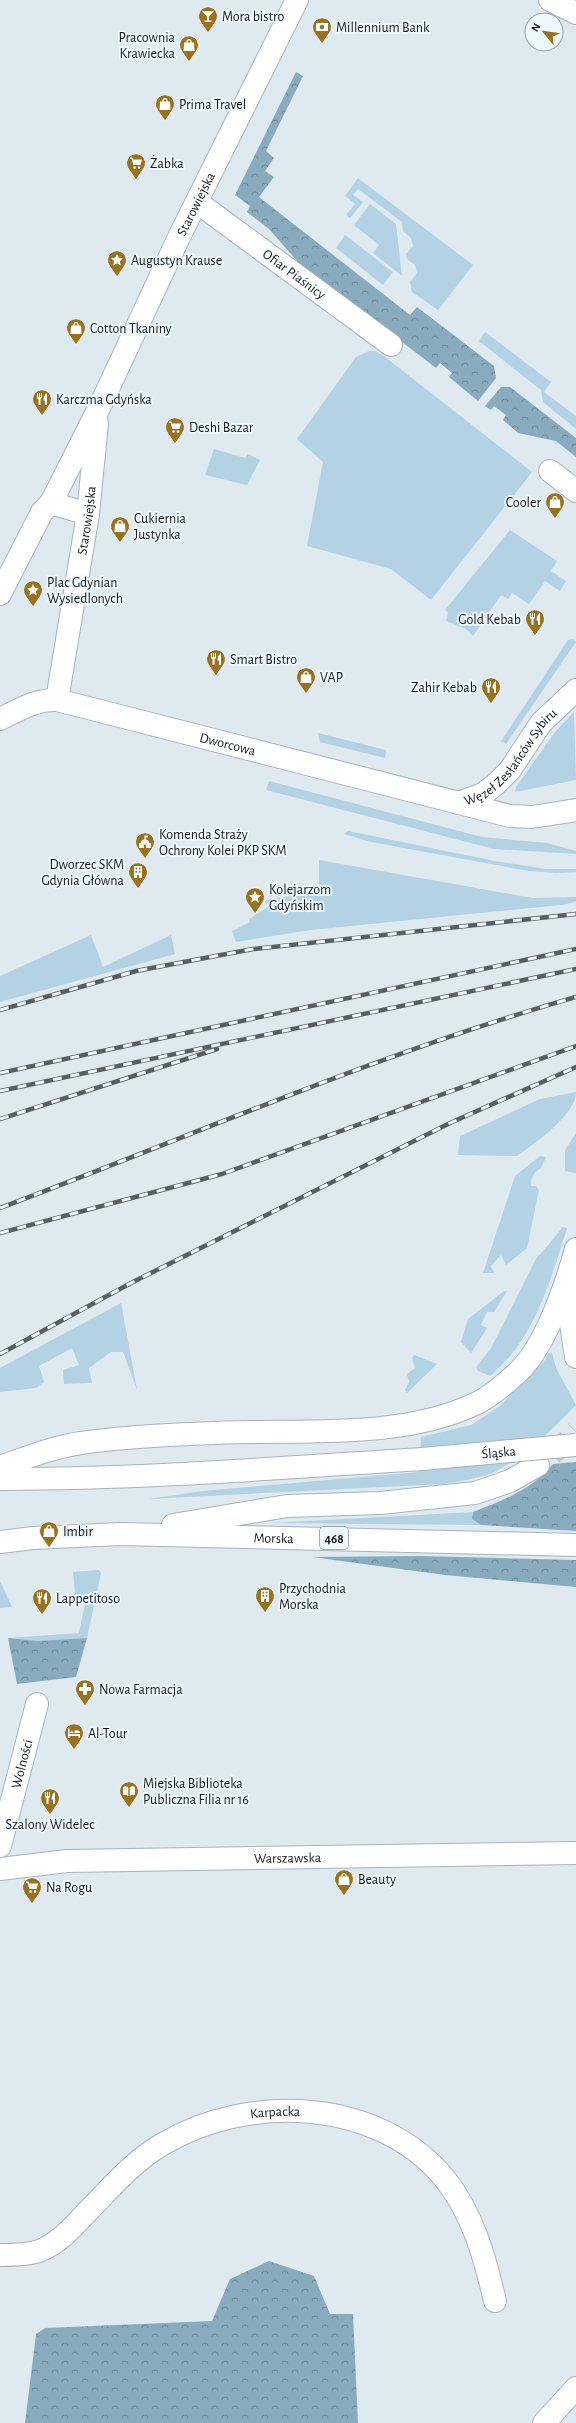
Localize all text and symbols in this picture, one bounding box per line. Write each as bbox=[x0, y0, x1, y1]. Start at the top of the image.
bar icon: Mora bistro bbox=[197, 5, 219, 33]
place label: Mora bistro bbox=[222, 10, 284, 24]
north arrow bbox=[524, 12, 564, 52]
bank icon: Millennium Bank bbox=[311, 16, 333, 44]
place label: Millennium Bank bbox=[336, 21, 430, 35]
text: N bbox=[529, 21, 542, 33]
place label: Pracownia Krawiecka bbox=[118, 31, 176, 61]
shop icon: Pracownia Krawiecka bbox=[178, 34, 200, 62]
shop icon: Prima Travel bbox=[154, 93, 176, 121]
place label: Prima Travel bbox=[179, 98, 246, 112]
supermarket icon: Żabka bbox=[125, 152, 147, 180]
place label: Żabka bbox=[150, 154, 184, 171]
street label: Starowiejska bbox=[175, 170, 218, 239]
street label: Ofiar Piaśnicy bbox=[260, 247, 328, 302]
place icon: Augustyn Krause bbox=[106, 249, 128, 277]
place label: Augustyn Krause bbox=[131, 254, 222, 268]
shop icon: Cotton Tkaniny bbox=[65, 317, 87, 345]
place label: Cotton Tkaniny bbox=[90, 322, 172, 336]
restaurant icon: Karczma Gdyńska bbox=[31, 388, 53, 416]
place label: Karczma Gdyńska bbox=[56, 393, 152, 407]
supermarket icon: Deshi Bazar bbox=[164, 416, 186, 444]
place label: Deshi Bazar bbox=[189, 421, 254, 435]
street label: Starowiejska bbox=[75, 485, 99, 556]
shop icon: Cooler bbox=[544, 491, 566, 519]
place label: Cooler bbox=[506, 496, 541, 510]
place label: Cukiernia Justynka bbox=[134, 512, 187, 542]
shop icon: Cukiernia Justynka bbox=[109, 515, 131, 543]
place label: Plac Gdynian Wysiedlonych bbox=[47, 576, 123, 606]
place icon: Plac Gdynian Wysiedlonych bbox=[22, 579, 44, 607]
restaurant icon: Gold Kebab bbox=[524, 608, 546, 636]
place label: Gold Kebab bbox=[458, 613, 521, 627]
restaurant icon: Smart Bistro bbox=[205, 648, 227, 676]
place label: Smart Bistro bbox=[230, 653, 297, 667]
shop icon: VAP bbox=[295, 666, 317, 694]
place label: VAP bbox=[320, 671, 343, 685]
restaurant icon: Zahir Kebab bbox=[480, 676, 502, 704]
place label: Zahir Kebab bbox=[411, 681, 477, 695]
street label: Węzeł Zesłańców Sybiru bbox=[462, 706, 560, 808]
street label: Dworcowa bbox=[198, 731, 257, 759]
place label: Komenda Straży Ochrony Kolei PKP SKM bbox=[159, 828, 287, 858]
public building icon: Komenda Straży Ochrony Kolei PKP SKM bbox=[134, 831, 156, 859]
place label: Dworzec SKM Gdynia Główna bbox=[41, 858, 125, 888]
building icon: Dworzec SKM Gdynia Główna bbox=[127, 861, 149, 889]
place label: Kolejarzom Gdyńskim bbox=[269, 883, 331, 913]
place icon: Kolejarzom Gdyńskim bbox=[244, 886, 266, 914]
street label: Śląska bbox=[481, 1444, 517, 1462]
shop icon: Imbir bbox=[38, 1520, 60, 1548]
place label: Imbir bbox=[63, 1525, 93, 1539]
road number: 468 bbox=[320, 1527, 348, 1549]
street label: Morska bbox=[254, 1531, 294, 1546]
place label: Przychodnia Morska bbox=[279, 1582, 347, 1612]
building icon: Przychodnia Morska bbox=[254, 1585, 276, 1613]
restaurant icon: Lappetitoso bbox=[31, 1587, 53, 1615]
place label: Lappetitoso bbox=[56, 1592, 120, 1606]
pharmacy icon: Nowa Farmacja bbox=[74, 1678, 96, 1706]
place label: Nowa Farmacja bbox=[99, 1683, 183, 1697]
hotel icon: Al-Tour bbox=[63, 1722, 85, 1750]
place label: Al-Tour bbox=[88, 1727, 128, 1741]
street label: Wolności bbox=[9, 1738, 36, 1790]
place label: Miejska Biblioteka Publiczna Filia nr 16 bbox=[143, 1777, 249, 1807]
library icon: Miejska Biblioteka Publiczna Filia nr 16 bbox=[118, 1780, 140, 1808]
restaurant icon: Szalony Widelec bbox=[39, 1787, 61, 1815]
place label: Szalony Widelec bbox=[5, 1818, 95, 1832]
street label: Warszawska bbox=[254, 1851, 322, 1866]
shop icon: Beauty bbox=[333, 1868, 355, 1896]
place label: Beauty bbox=[358, 1873, 396, 1887]
supermarket icon: Na Rogu bbox=[21, 1876, 43, 1904]
place label: Na Rogu bbox=[46, 1881, 92, 1895]
street label: Karpacka bbox=[249, 2105, 301, 2122]

